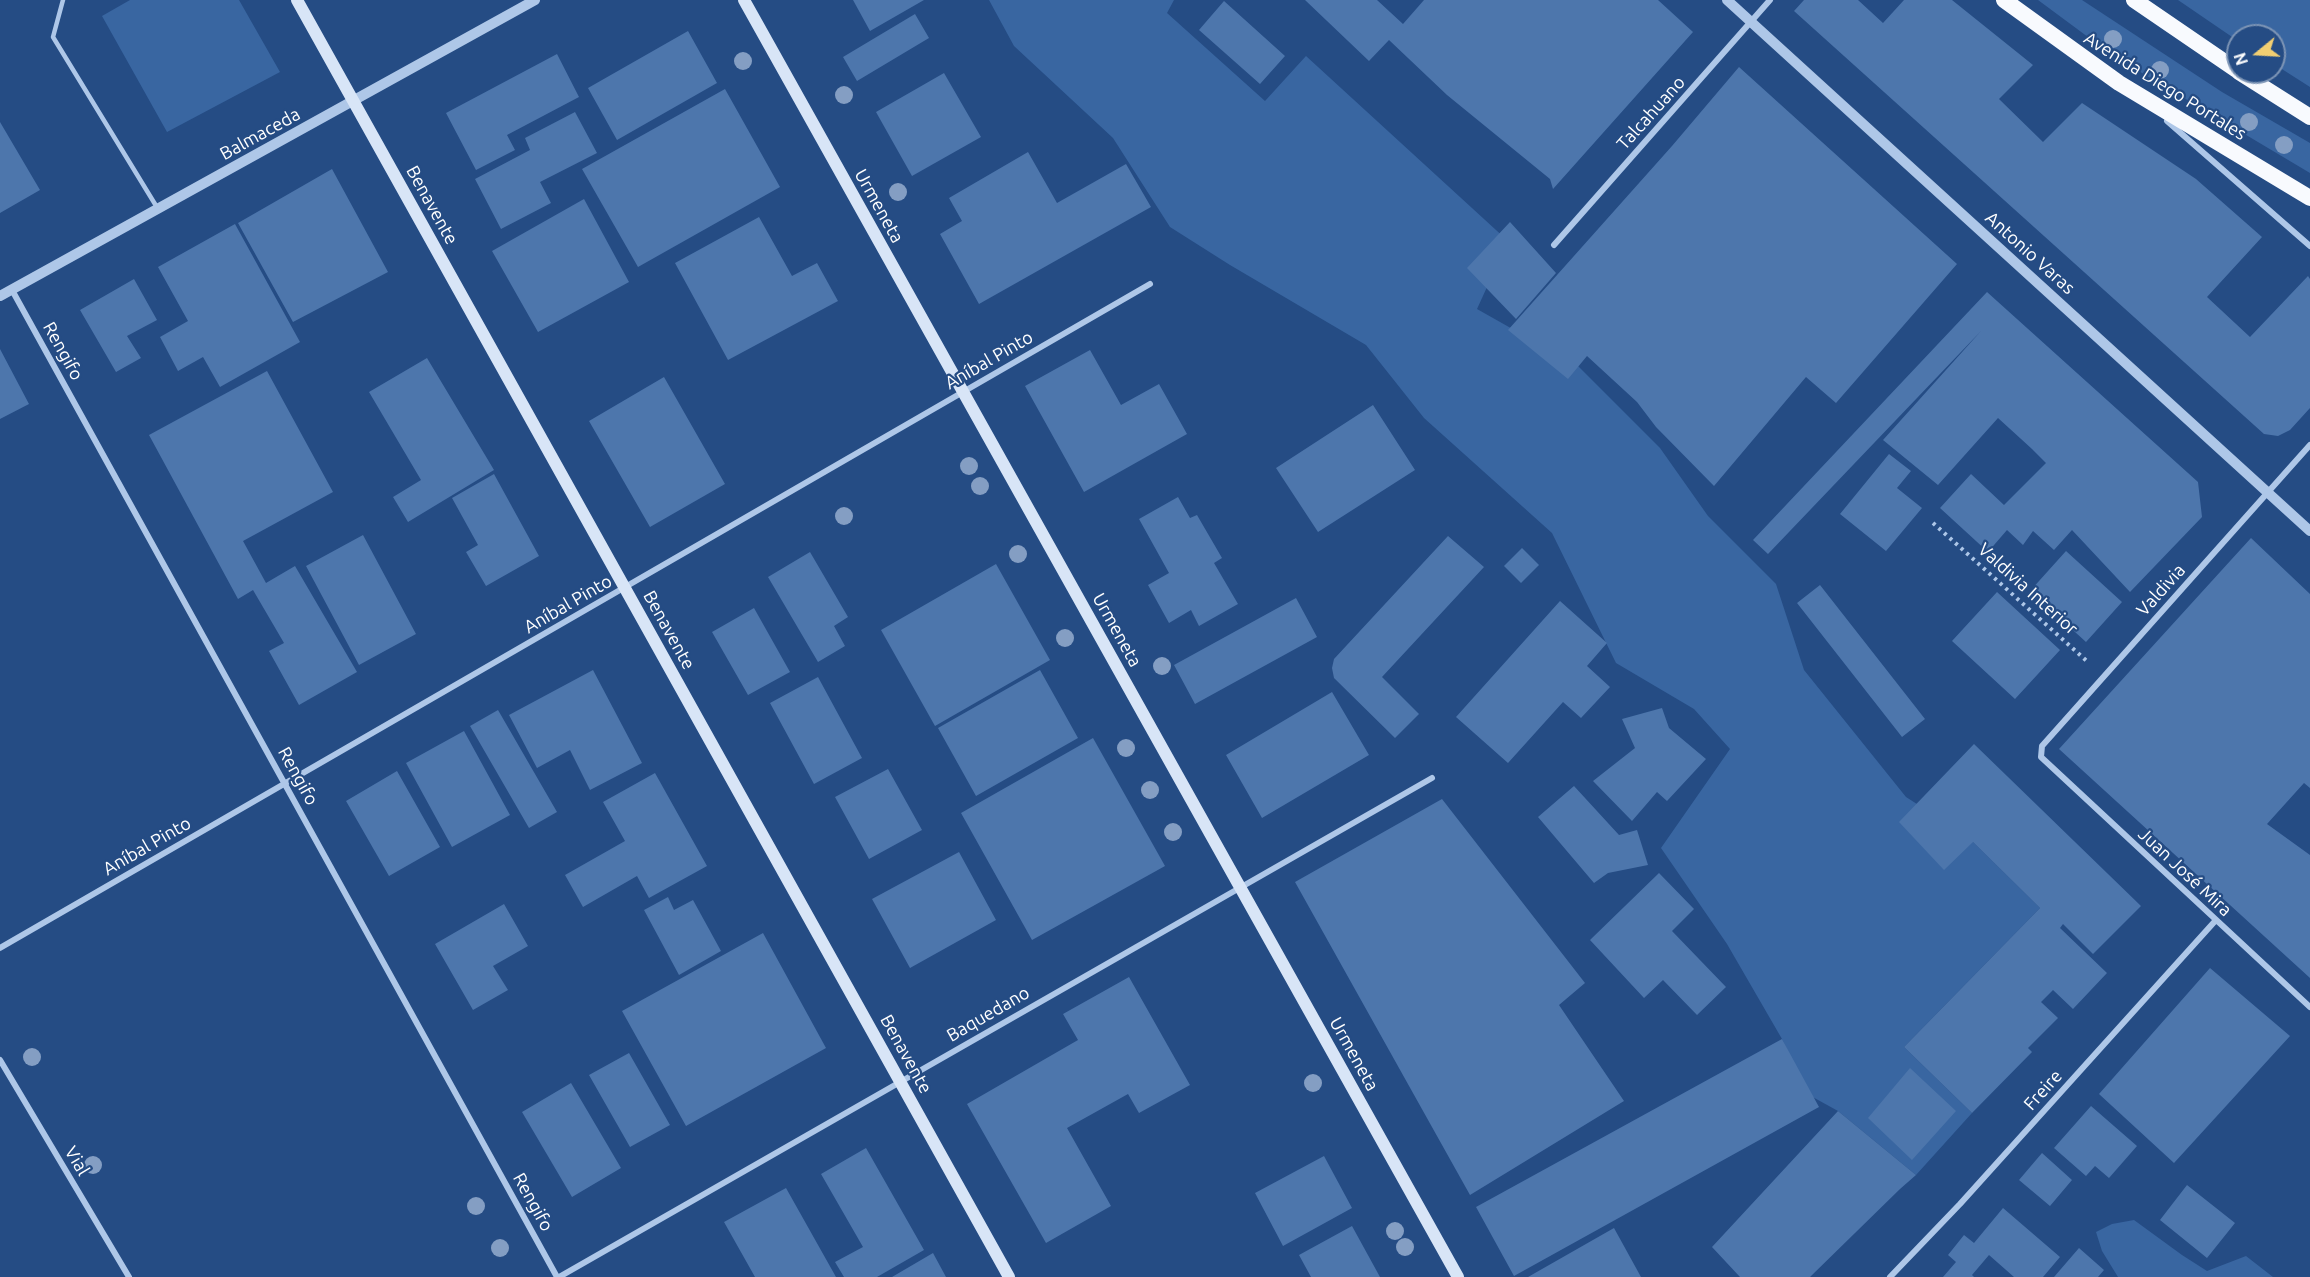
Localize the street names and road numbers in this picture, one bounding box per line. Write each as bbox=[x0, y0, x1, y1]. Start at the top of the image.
street label: Avenida Diego Portales bbox=[2080, 27, 2250, 145]
street label: Talcahuano bbox=[1612, 72, 1690, 154]
street label: Balmaceda bbox=[216, 103, 304, 165]
street label: Benavente bbox=[402, 162, 462, 248]
street label: Urmeneta bbox=[850, 165, 908, 247]
street label: Antonio Varas bbox=[1981, 207, 2079, 299]
street label: Rengifo bbox=[38, 318, 88, 384]
street label: Aníbal Pinto bbox=[941, 326, 1037, 394]
street label: Valdivia Interior bbox=[1974, 539, 2082, 639]
street label: Valdivia bbox=[2132, 560, 2190, 620]
street label: Aníbal Pinto bbox=[520, 570, 616, 638]
street label: Benavente bbox=[639, 587, 699, 673]
street label: Urmeneta bbox=[1088, 589, 1146, 671]
street label: Rengifo bbox=[273, 743, 323, 809]
street label: Aníbal Pinto bbox=[99, 812, 195, 880]
street label: Juan José Mira bbox=[2134, 823, 2236, 921]
street label: Baquedano bbox=[943, 982, 1033, 1046]
street label: Benavente bbox=[876, 1011, 936, 1097]
street label: Urmeneta bbox=[1325, 1013, 1383, 1095]
street label: Freire bbox=[2019, 1065, 2067, 1115]
street label: Vial bbox=[60, 1142, 94, 1180]
street label: Rengifo bbox=[508, 1169, 558, 1235]

